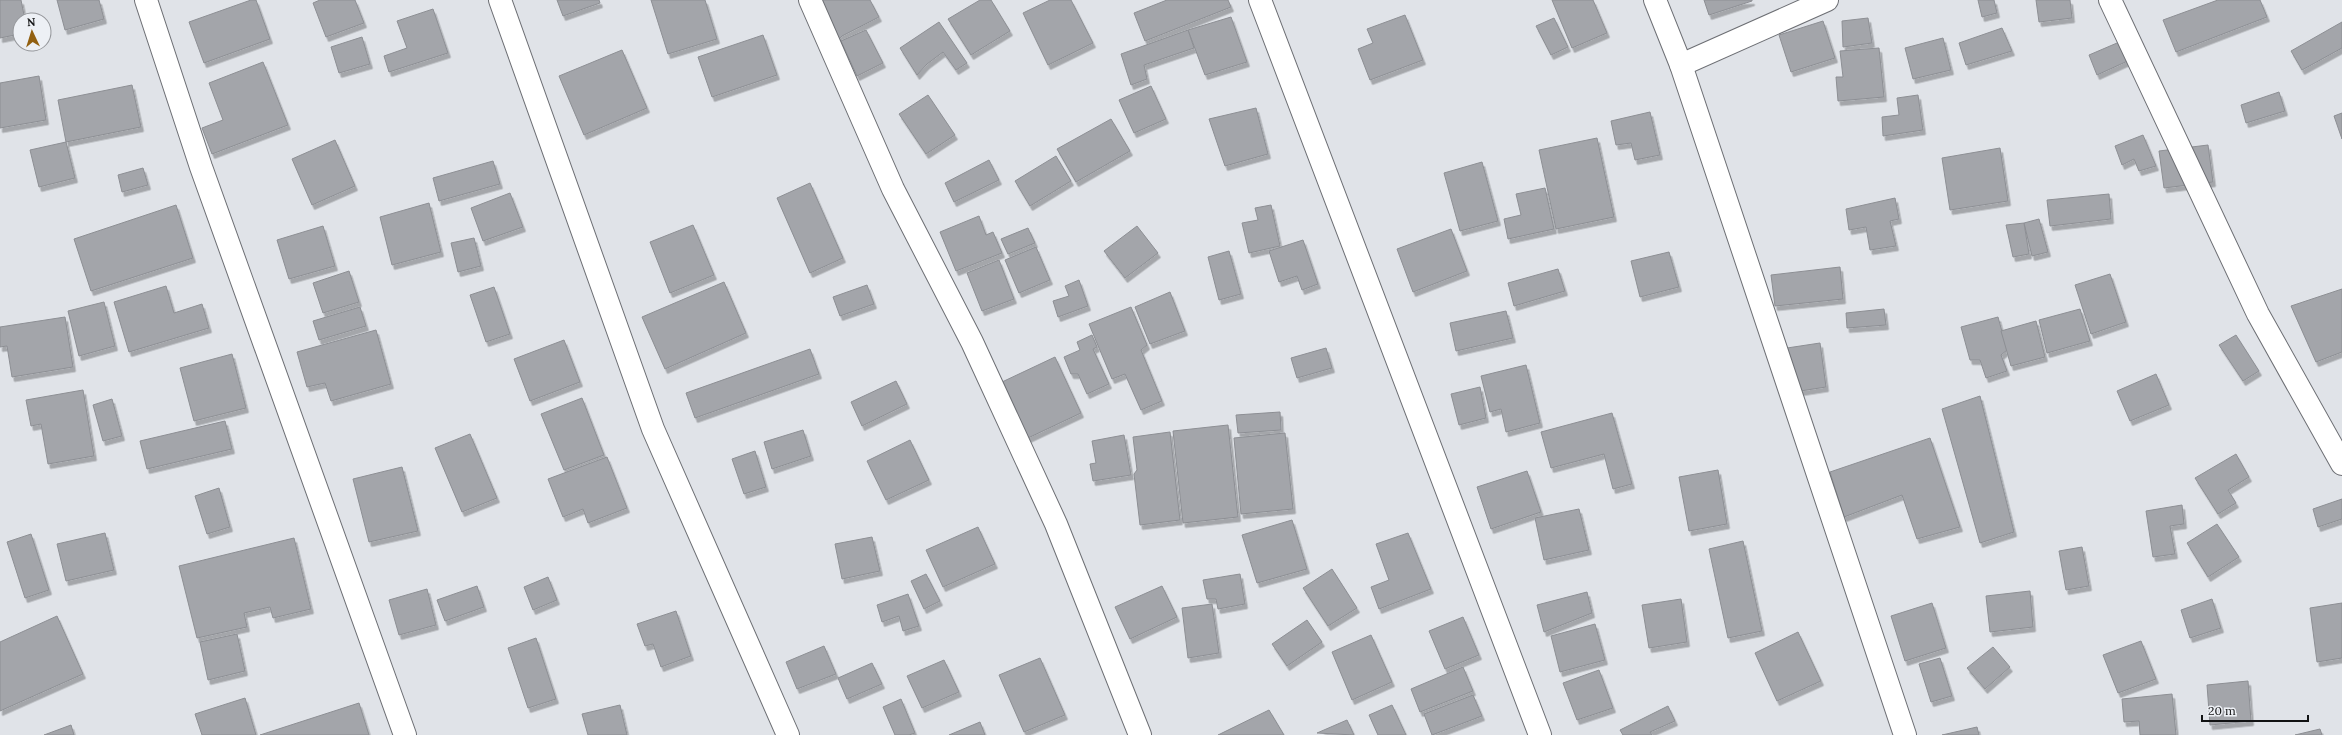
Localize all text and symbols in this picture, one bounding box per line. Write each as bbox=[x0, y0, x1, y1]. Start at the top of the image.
north arrow bbox=[12, 12, 52, 52]
text: N bbox=[27, 15, 37, 29]
scale bar bbox=[2202, 697, 2308, 723]
text: 20 m bbox=[2208, 703, 2236, 718]

